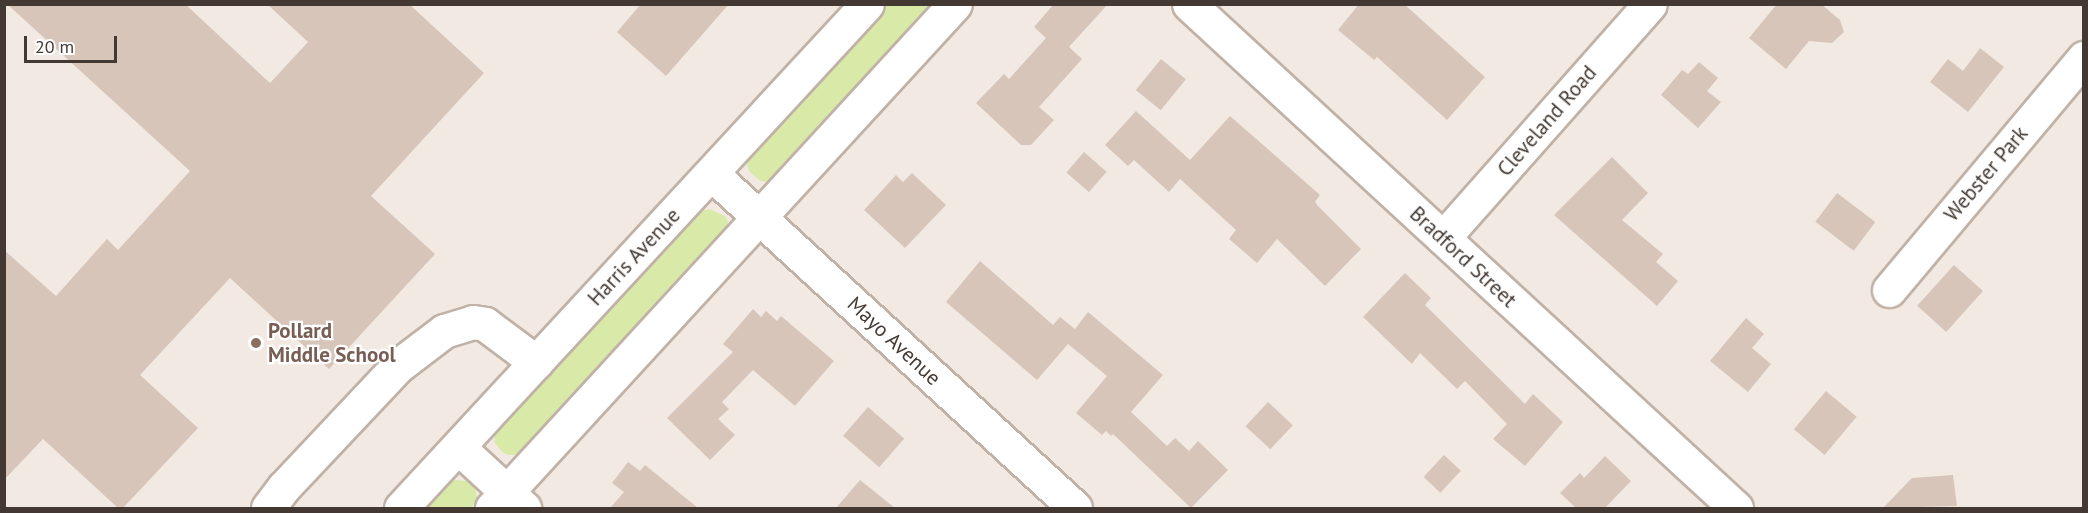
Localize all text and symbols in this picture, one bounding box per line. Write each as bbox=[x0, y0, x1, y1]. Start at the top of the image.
scale bar bbox=[27, 24, 120, 62]
text: 20 m bbox=[35, 35, 74, 58]
street label: Cleveland Road bbox=[1492, 61, 1602, 181]
street label: Webster Park bbox=[1939, 121, 2033, 227]
street label: Bradford Street bbox=[1404, 201, 1522, 313]
street label: Harris Avenue bbox=[582, 203, 686, 311]
street label: Mayo Avenue bbox=[842, 291, 946, 391]
place label: Pollard Middle School bbox=[268, 318, 396, 368]
marker: Pollard Middle School bbox=[249, 336, 263, 350]

